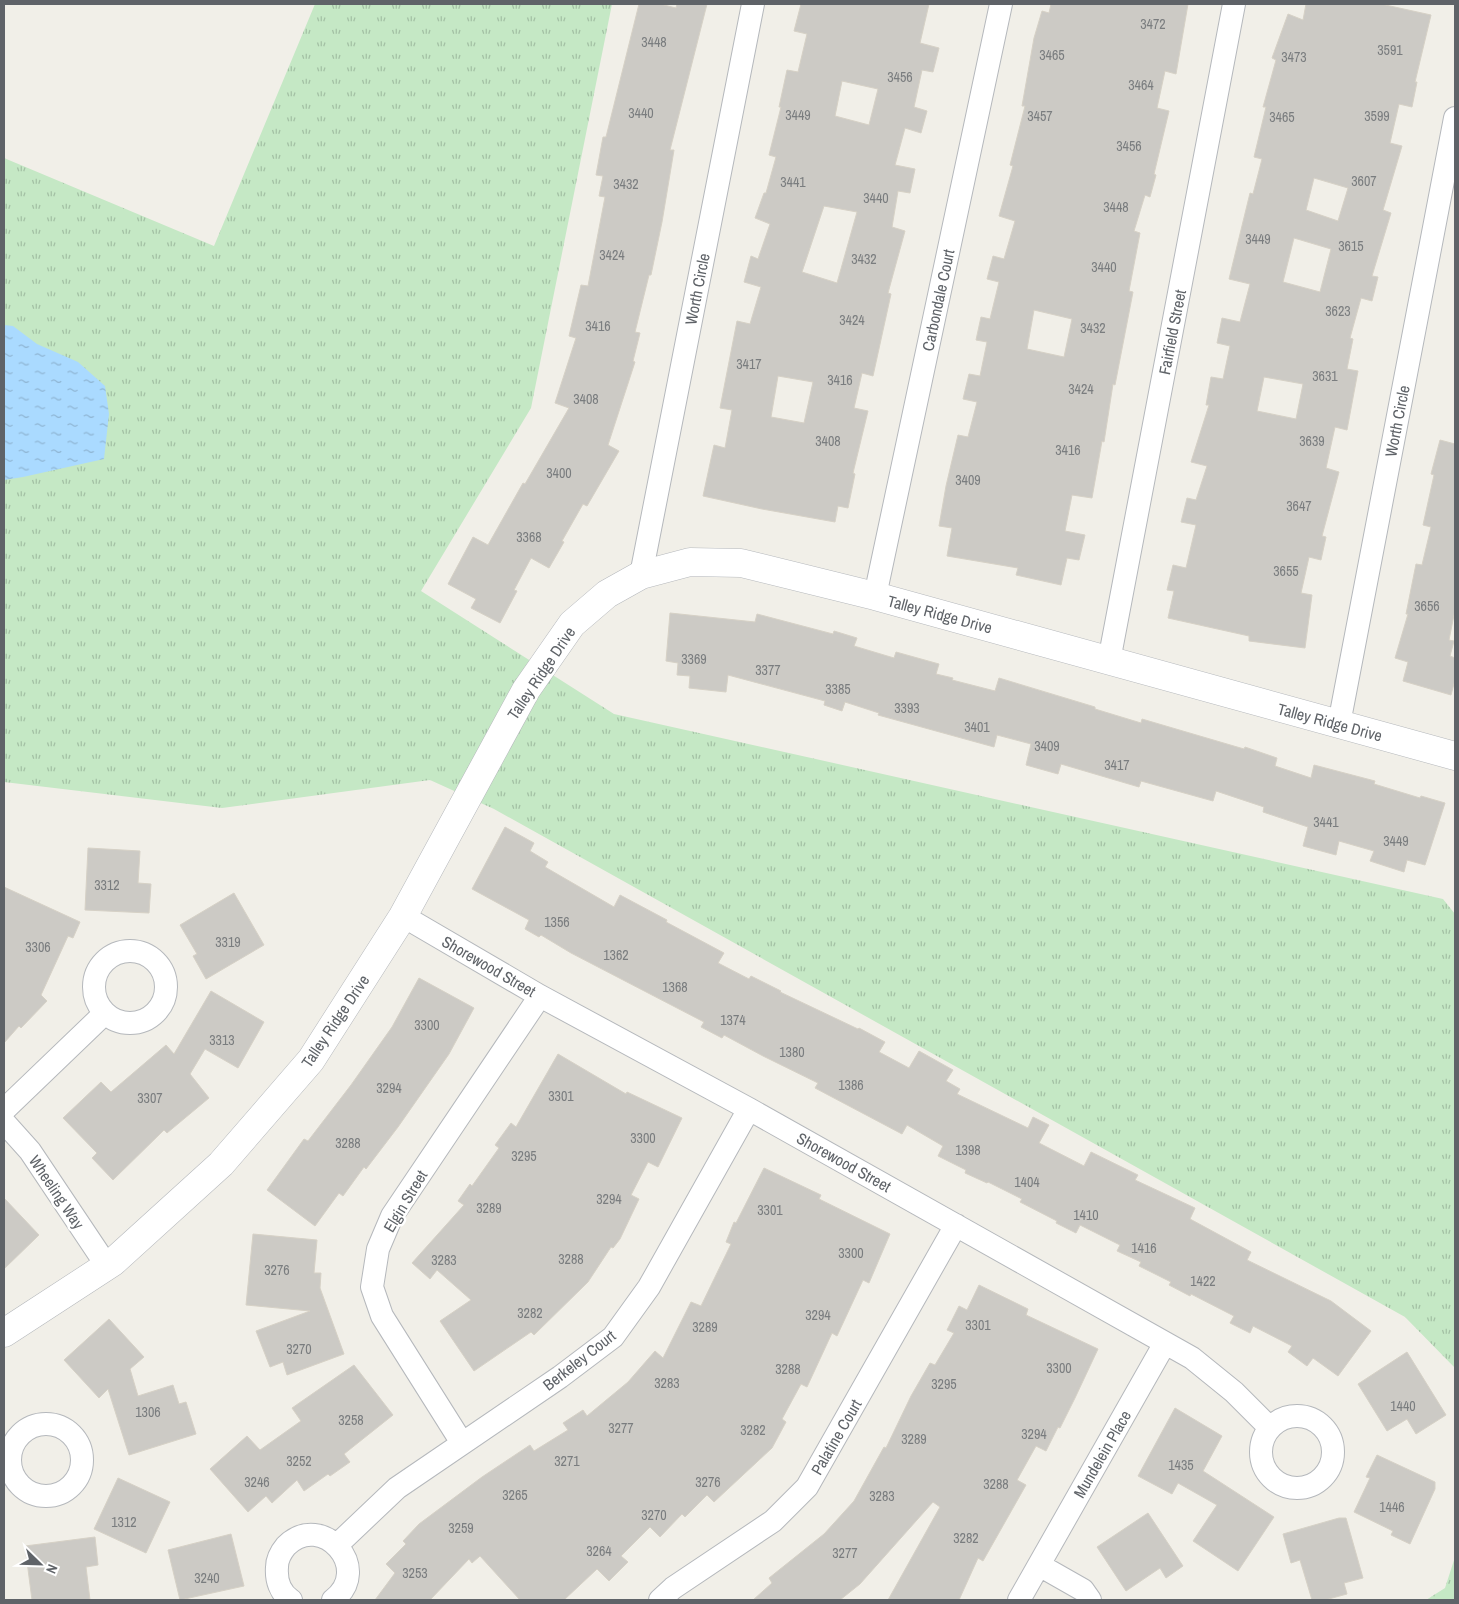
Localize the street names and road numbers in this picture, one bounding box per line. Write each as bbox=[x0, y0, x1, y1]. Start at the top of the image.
street label: Carbondale Court bbox=[916, 247, 960, 353]
street label: Worth Circle bbox=[679, 251, 715, 327]
street label: Fairfield Street bbox=[1153, 287, 1191, 376]
street label: Worth Circle bbox=[1379, 383, 1415, 459]
street label: Talley Ridge Drive bbox=[885, 589, 995, 639]
street label: Talley Ridge Drive bbox=[502, 622, 580, 724]
street label: Talley Ridge Drive bbox=[1275, 697, 1385, 747]
street label: Shorewood Street bbox=[438, 930, 540, 1002]
street label: Talley Ridge Drive bbox=[296, 970, 374, 1072]
street label: Shorewood Street bbox=[793, 1127, 896, 1197]
street label: Wheeling Way bbox=[24, 1151, 90, 1234]
street label: Elgin Street bbox=[378, 1166, 432, 1236]
street label: Berkeley Court bbox=[538, 1324, 620, 1395]
street label: Palatine Court bbox=[806, 1395, 867, 1479]
street label: Mundelein Place bbox=[1068, 1406, 1136, 1502]

